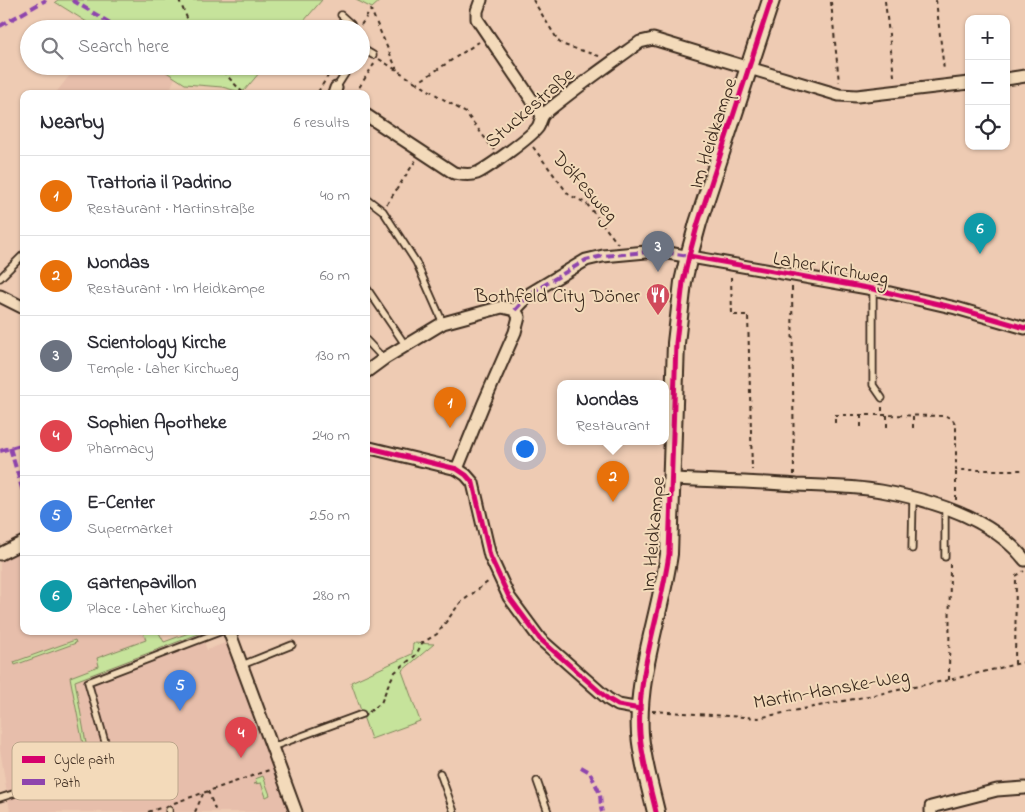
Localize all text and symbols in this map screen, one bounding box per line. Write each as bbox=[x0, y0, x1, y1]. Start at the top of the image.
map controls bbox=[965, 15, 1010, 150]
button: + bbox=[965, 15, 1010, 60]
search box bbox=[20, 20, 370, 75]
icon: search bbox=[38, 34, 66, 62]
text: Search here bbox=[78, 34, 169, 61]
button: − bbox=[965, 60, 1010, 105]
street label: Stuckestraße bbox=[479, 62, 582, 156]
street label: Im Heidkampe bbox=[683, 74, 746, 193]
button: locate bbox=[965, 105, 1010, 150]
text: Nearby bbox=[40, 108, 104, 138]
text: 6 results bbox=[293, 111, 350, 135]
street label: Dölfesweg bbox=[543, 145, 624, 230]
text: Trattoria il Padrino bbox=[87, 170, 232, 197]
text: 1 bbox=[53, 184, 59, 208]
text: 40 m bbox=[320, 184, 350, 208]
text: Restaurant · Martinstraße bbox=[87, 197, 255, 221]
pin: 6 bbox=[964, 213, 996, 254]
pin: 3 bbox=[642, 231, 674, 272]
street label: Laher Kirchweg bbox=[770, 245, 891, 295]
text: Nondas bbox=[87, 250, 150, 277]
text: 2 bbox=[52, 264, 60, 288]
text: 60 m bbox=[320, 264, 350, 288]
text: Restaurant · Im Heidkampe bbox=[87, 277, 265, 301]
restaurant icon: Bothfeld City Döner bbox=[645, 282, 671, 316]
place label: Bothfeld City Döner bbox=[474, 283, 641, 312]
text: Scientology Kirche bbox=[87, 330, 226, 357]
text: 3 bbox=[53, 344, 59, 368]
text: 130 m bbox=[315, 344, 350, 368]
text: Temple · Laher Kirchweg bbox=[87, 357, 239, 381]
popup bbox=[557, 380, 669, 445]
pin: 1 bbox=[434, 387, 466, 428]
text: Nondas bbox=[576, 387, 639, 414]
text: Sophien Apotheke bbox=[87, 410, 227, 437]
text: Restaurant bbox=[576, 414, 650, 438]
text: 4 bbox=[53, 424, 59, 448]
text: 240 m bbox=[312, 424, 350, 448]
your location bbox=[512, 436, 538, 462]
text: Pharmacy bbox=[87, 437, 154, 461]
pin: 2 bbox=[597, 461, 629, 502]
street label: Im Heidkampe bbox=[635, 475, 674, 593]
text: E-Center bbox=[87, 490, 155, 517]
text: 5 bbox=[51, 504, 61, 528]
text: 250 m bbox=[310, 504, 350, 528]
text: Supermarket bbox=[87, 517, 173, 541]
text: Gartenpavillon bbox=[87, 570, 196, 597]
text: 6 bbox=[52, 584, 60, 608]
text: 280 m bbox=[313, 584, 350, 608]
text: Place · Laher Kirchweg bbox=[87, 597, 226, 621]
street label: Martin-Hanske-Weg bbox=[751, 662, 912, 719]
pin: 5 bbox=[164, 670, 196, 711]
pin: 4 bbox=[225, 717, 257, 758]
legend bbox=[12, 742, 178, 800]
text: Cycle path bbox=[54, 750, 115, 772]
text: Path bbox=[54, 773, 80, 794]

